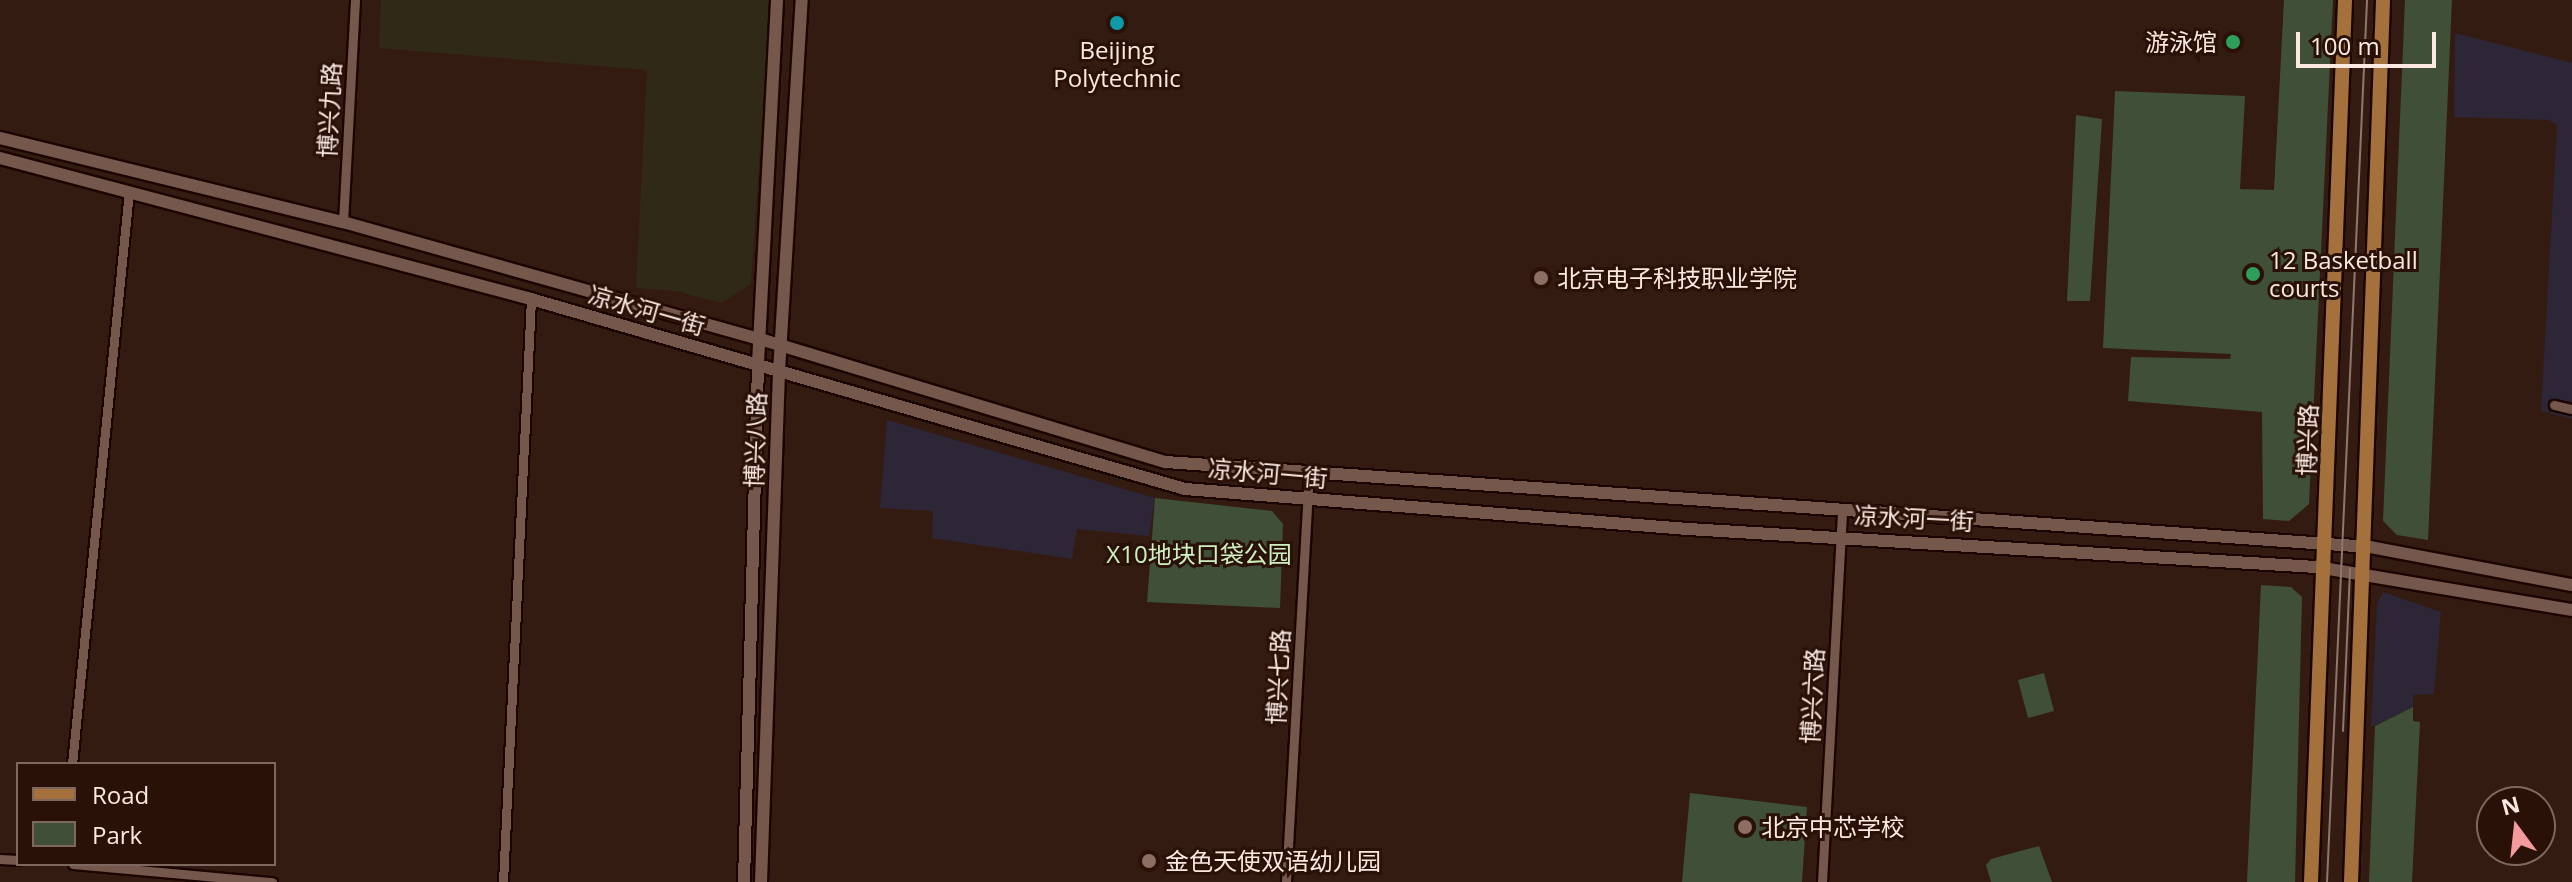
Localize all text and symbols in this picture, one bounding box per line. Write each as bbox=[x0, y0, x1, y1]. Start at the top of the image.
marker: Beijing Polytechnic bbox=[1108, 14, 1126, 32]
scale bar bbox=[2300, 16, 2440, 66]
place label: 游泳馆 bbox=[2145, 28, 2217, 56]
text: 100 m bbox=[2310, 29, 2380, 62]
marker: 游泳馆 bbox=[2224, 33, 2242, 51]
place label: Beijing Polytechnic bbox=[1053, 36, 1181, 92]
street label: 博兴九路 bbox=[312, 61, 346, 159]
place label: 12 Basketball courts bbox=[2269, 246, 2418, 302]
place label: 北京电子科技职业学院 bbox=[1557, 264, 1797, 292]
marker: 12 Basketball courts bbox=[2244, 265, 2262, 283]
marker: 北京电子科技职业学院 bbox=[1532, 269, 1550, 287]
street label: 凉水河一街 bbox=[585, 280, 709, 340]
street label: 博兴八路 bbox=[739, 392, 771, 488]
street label: 博兴路 bbox=[2291, 404, 2323, 476]
street label: 凉水河一街 bbox=[1207, 453, 1329, 493]
street label: 凉水河一街 bbox=[1853, 500, 1975, 536]
park label: X10地块口袋公园 bbox=[1106, 540, 1292, 568]
street label: 博兴七路 bbox=[1261, 628, 1295, 726]
street label: 博兴六路 bbox=[1795, 647, 1829, 745]
legend bbox=[16, 762, 276, 866]
text: Road bbox=[92, 778, 149, 811]
north arrow bbox=[2476, 786, 2556, 866]
text: N bbox=[2498, 788, 2523, 822]
place label: 北京中芯学校 bbox=[1761, 813, 1905, 841]
text: Park bbox=[92, 818, 142, 851]
marker: 北京中芯学校 bbox=[1736, 818, 1754, 836]
place label: 金色天使双语幼儿园 bbox=[1165, 847, 1381, 875]
marker: 金色天使双语幼儿园 bbox=[1140, 852, 1158, 870]

